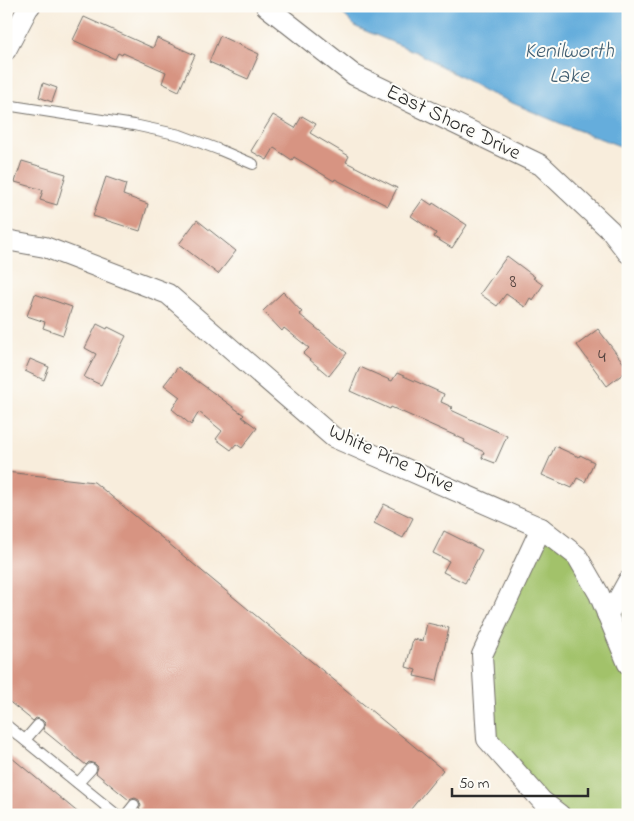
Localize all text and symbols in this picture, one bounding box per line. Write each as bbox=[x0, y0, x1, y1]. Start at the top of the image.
water label: Kenilworth Lake bbox=[524, 36, 614, 93]
street label: East Shore Drive bbox=[381, 77, 526, 169]
house number: 8 bbox=[509, 269, 517, 296]
house number: 4 bbox=[598, 344, 606, 371]
street label: White Pine Drive bbox=[323, 417, 459, 501]
scale bar bbox=[452, 766, 588, 798]
text: 50 m bbox=[459, 773, 490, 795]

